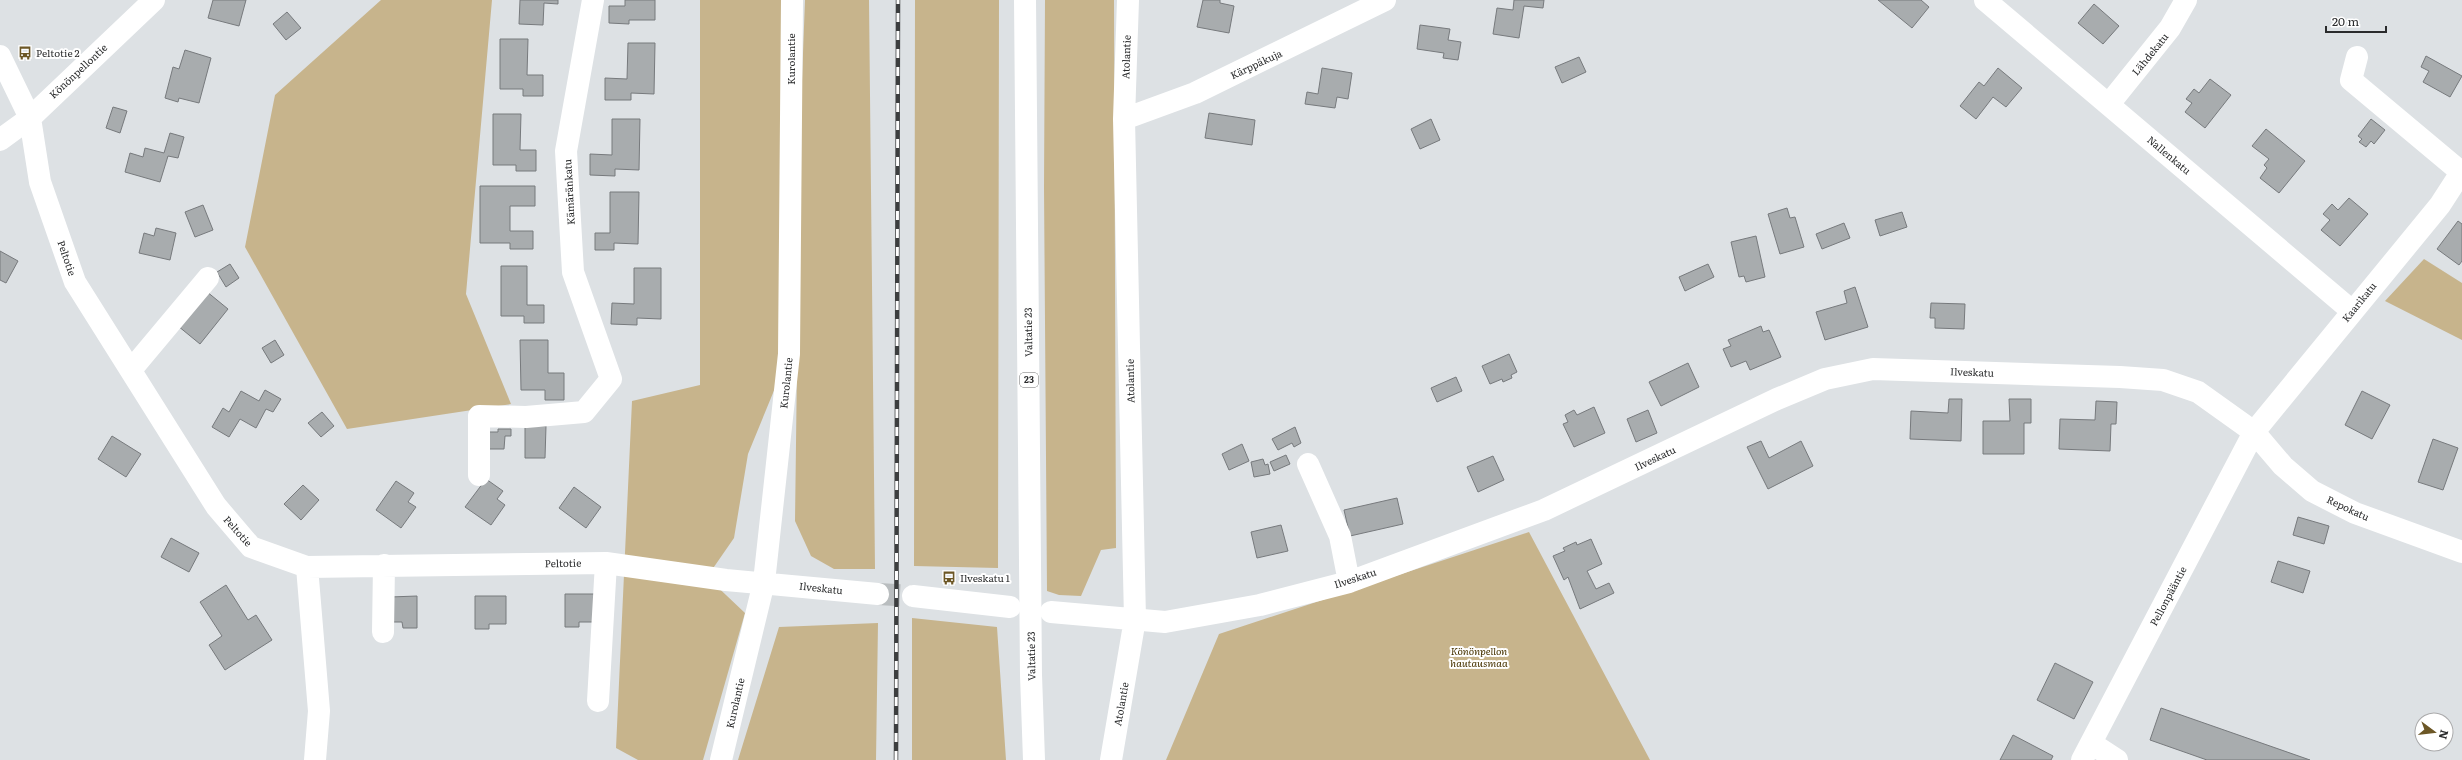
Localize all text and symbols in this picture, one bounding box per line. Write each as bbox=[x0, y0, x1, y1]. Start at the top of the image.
scale bar bbox=[2326, 8, 2386, 34]
text: 20 m bbox=[2332, 12, 2359, 30]
street label: Lähdekatu bbox=[2128, 29, 2172, 78]
street label: Kurolantie bbox=[783, 33, 798, 85]
street label: Atolantie bbox=[1117, 35, 1134, 79]
street label: Könönpellontie bbox=[45, 40, 110, 101]
bus stop icon: Peltotie 2 bbox=[17, 45, 33, 61]
place label: Peltotie 2 bbox=[36, 45, 80, 60]
street label: Kärppäkuja bbox=[1227, 45, 1285, 82]
street label: Nallenkatu bbox=[2144, 132, 2195, 178]
street label: Kämäränkatu bbox=[559, 158, 578, 225]
street label: Peltotie bbox=[54, 238, 81, 278]
street label: Kaarikatu bbox=[2338, 278, 2380, 325]
street label: Valtatie 23 bbox=[1020, 307, 1035, 357]
street label: Kurolantie bbox=[775, 357, 796, 409]
street label: Atolantie bbox=[1122, 359, 1137, 403]
street label: Ilveskatu bbox=[1950, 363, 1995, 380]
road number: 23 bbox=[1020, 373, 1038, 387]
street label: Ilveskatu bbox=[1632, 441, 1678, 474]
street label: Repokatu bbox=[2324, 491, 2373, 524]
street label: Peltotie bbox=[221, 512, 256, 549]
street label: Peltotie bbox=[545, 555, 581, 570]
street label: Ilveskatu bbox=[1332, 563, 1379, 591]
street label: Pellonpääntie bbox=[2146, 563, 2190, 628]
bus stop icon: Ilveskatu 1 bbox=[941, 570, 957, 586]
place label: Ilveskatu 1 bbox=[960, 570, 1010, 585]
street label: Ilveskatu bbox=[798, 578, 844, 597]
street label: Valtatie 23 bbox=[1023, 631, 1038, 681]
park label: Könönpellon hautausmaa bbox=[1450, 643, 1508, 670]
street label: Kurolantie bbox=[721, 676, 748, 730]
street label: Atolantie bbox=[1109, 681, 1132, 727]
north arrow bbox=[2414, 712, 2454, 752]
text: N bbox=[2436, 728, 2454, 741]

